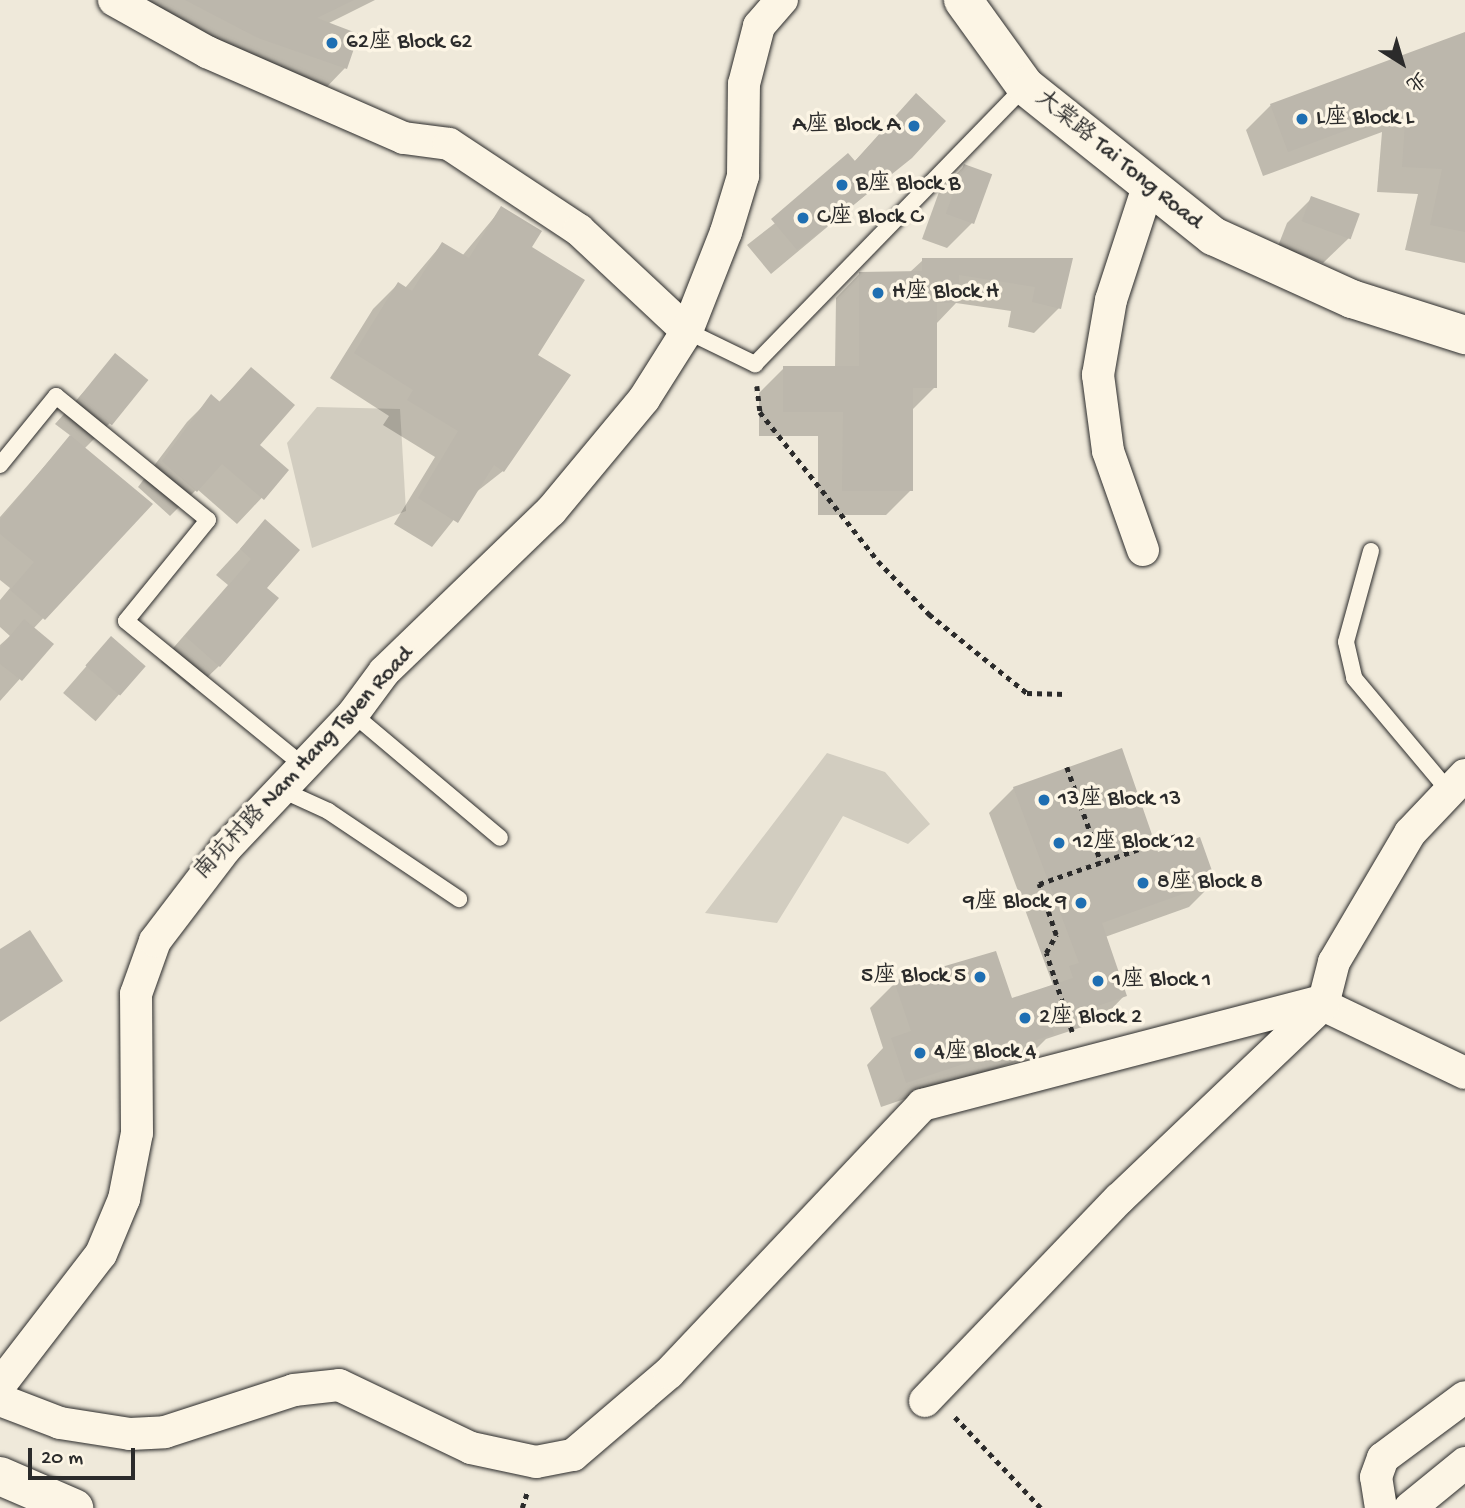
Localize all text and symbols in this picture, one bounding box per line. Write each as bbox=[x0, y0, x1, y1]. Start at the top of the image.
north arrow bbox=[1367, 28, 1437, 98]
place label: 62座 Block 62 bbox=[346, 29, 473, 57]
marker: 62座 Block 62 bbox=[324, 35, 340, 51]
text: 北 bbox=[1400, 65, 1429, 95]
street label: 大棠路 Tai Tong Road bbox=[1029, 85, 1207, 237]
place label: L座 Block L bbox=[1316, 105, 1414, 133]
marker: L座 Block L bbox=[1294, 111, 1310, 127]
place label: A座 Block A bbox=[792, 112, 900, 140]
marker: A座 Block A bbox=[906, 118, 922, 134]
place label: B座 Block B bbox=[856, 171, 960, 199]
marker: B座 Block B bbox=[834, 177, 850, 193]
place label: C座 Block C bbox=[817, 204, 923, 232]
marker: C座 Block C bbox=[795, 210, 811, 226]
place label: H座 Block H bbox=[892, 279, 999, 307]
marker: H座 Block H bbox=[870, 285, 886, 301]
street label: 南坑村路 Nam Hang Tsuen Road bbox=[190, 642, 420, 886]
place label: 13座 Block 13 bbox=[1058, 786, 1181, 814]
marker: 13座 Block 13 bbox=[1036, 792, 1052, 808]
place label: 12座 Block 12 bbox=[1073, 829, 1195, 857]
marker: 12座 Block 12 bbox=[1051, 835, 1067, 851]
place label: 8座 Block 8 bbox=[1157, 869, 1263, 897]
marker: 8座 Block 8 bbox=[1135, 875, 1151, 891]
place label: 9座 Block 9 bbox=[963, 889, 1067, 917]
marker: 9座 Block 9 bbox=[1073, 895, 1089, 911]
place label: 5座 Block 5 bbox=[861, 963, 966, 991]
place label: 1座 Block 1 bbox=[1112, 967, 1211, 995]
marker: 5座 Block 5 bbox=[972, 969, 988, 985]
marker: 1座 Block 1 bbox=[1090, 973, 1106, 989]
place label: 2座 Block 2 bbox=[1039, 1004, 1142, 1032]
marker: 2座 Block 2 bbox=[1017, 1010, 1033, 1026]
place label: 4座 Block 4 bbox=[934, 1039, 1036, 1067]
marker: 4座 Block 4 bbox=[912, 1045, 928, 1061]
scale bar bbox=[32, 1434, 138, 1478]
text: 20 m bbox=[41, 1447, 83, 1472]

